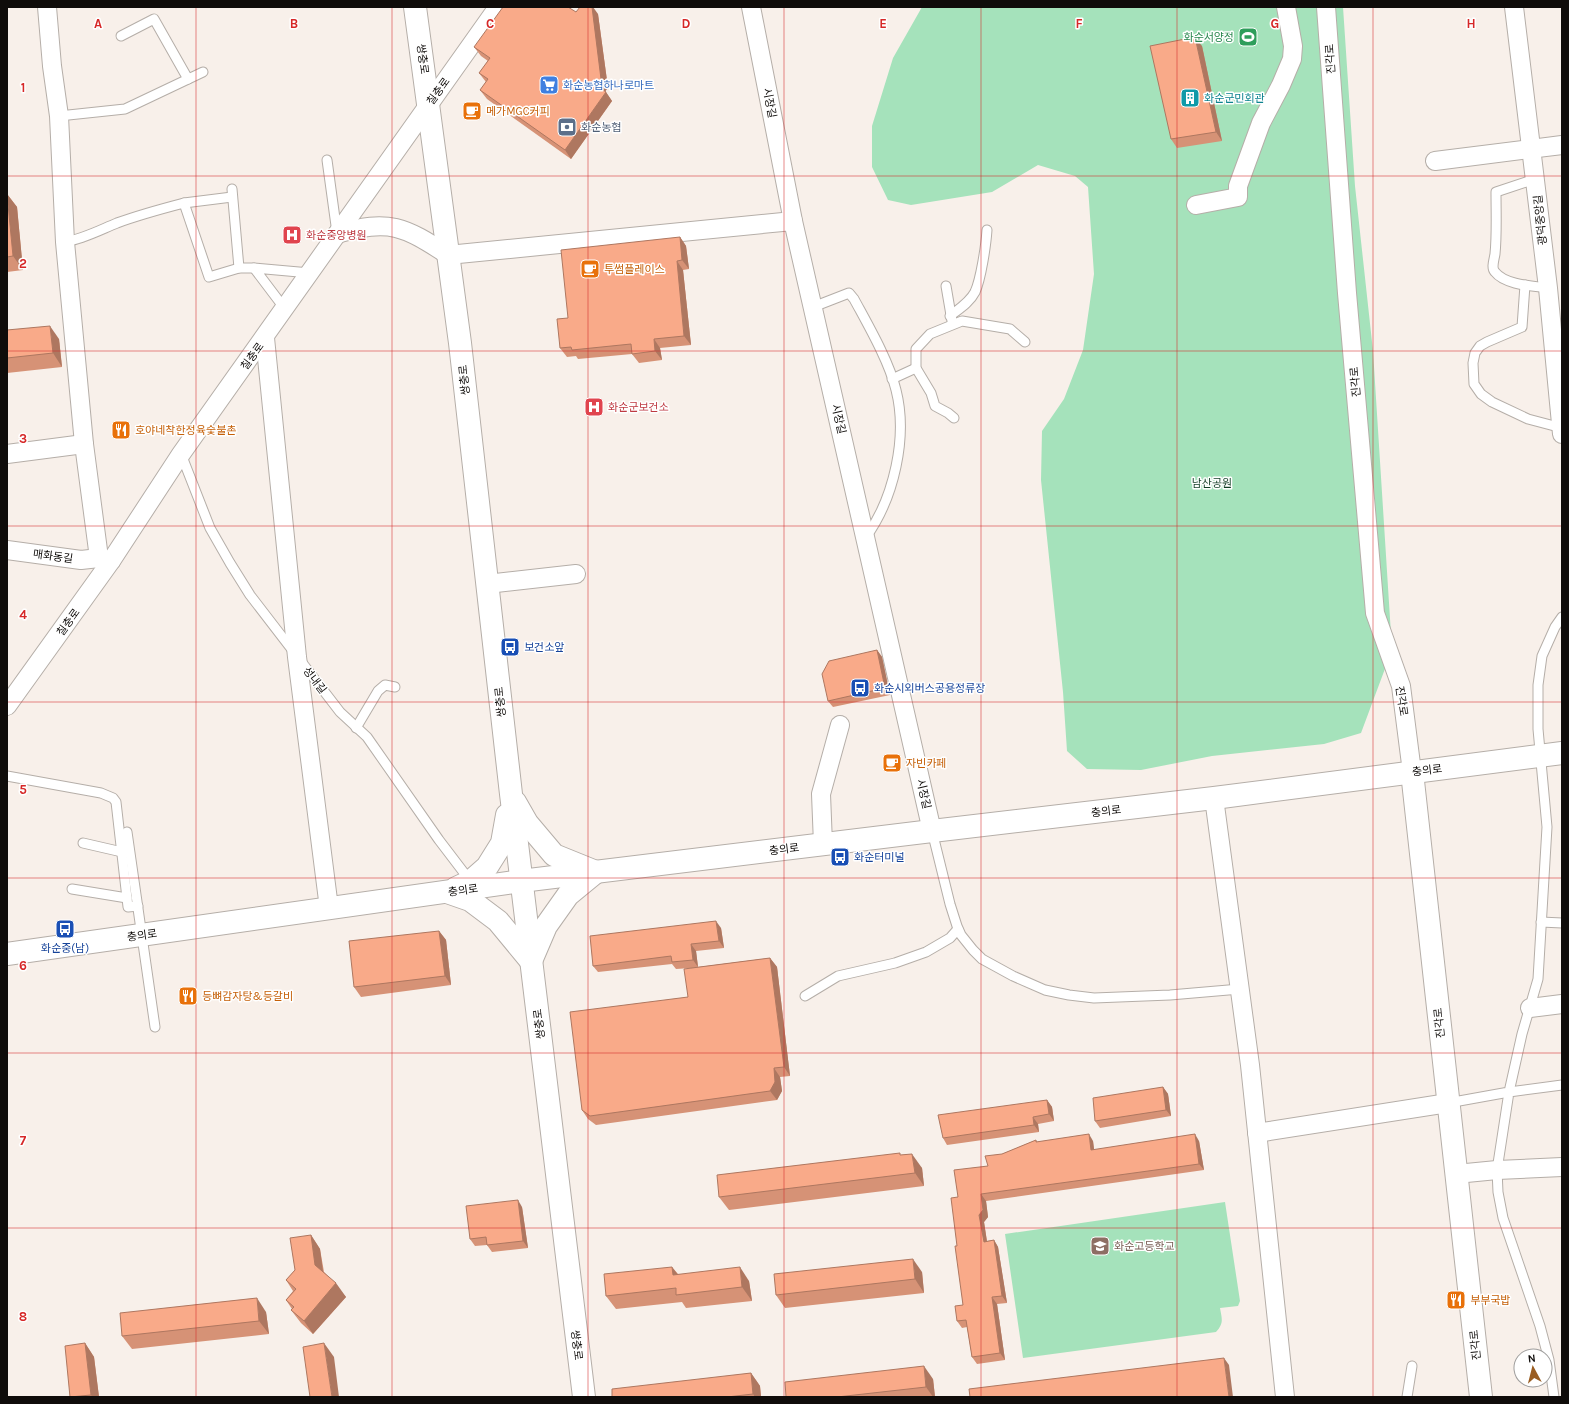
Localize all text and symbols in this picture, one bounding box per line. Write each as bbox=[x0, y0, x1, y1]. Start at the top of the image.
text: A bbox=[94, 16, 102, 31]
text: B bbox=[290, 16, 298, 31]
text: C bbox=[486, 16, 494, 31]
text: D bbox=[682, 16, 691, 31]
text: E bbox=[879, 16, 887, 31]
text: F bbox=[1075, 16, 1083, 31]
text: G bbox=[1271, 16, 1279, 31]
text: H bbox=[1466, 16, 1476, 31]
sports icon: 화순서양정 bbox=[1237, 26, 1259, 48]
place label: 화순서양정 bbox=[1183, 31, 1234, 44]
street label: 쌍충로 bbox=[414, 43, 431, 75]
street label: 진각로 bbox=[1323, 43, 1338, 75]
supermarket icon: 화순농협하나로마트 bbox=[538, 74, 560, 96]
street label: 칠충로 bbox=[424, 75, 453, 107]
place label: 화순농협하나로마트 bbox=[563, 79, 654, 92]
text: 1 bbox=[21, 80, 25, 95]
street label: 시장길 bbox=[760, 87, 779, 119]
building icon: 화순군민회관 bbox=[1179, 87, 1201, 109]
place label: 화순군민회관 bbox=[1204, 92, 1265, 105]
cafe icon: 메가MGC커피 bbox=[461, 100, 483, 122]
place label: 메가MGC커피 bbox=[486, 105, 550, 118]
bank icon: 화순농협 bbox=[556, 116, 578, 138]
place label: 화순농협 bbox=[581, 121, 621, 134]
street label: 광덕중앙길 bbox=[1531, 194, 1550, 246]
hospital icon: 화순중앙병원 bbox=[281, 224, 303, 246]
place label: 화순중앙병원 bbox=[306, 229, 367, 242]
text: 2 bbox=[19, 256, 27, 271]
cafe icon: 투썸플레이스 bbox=[579, 258, 601, 280]
place label: 투썸플레이스 bbox=[604, 263, 665, 276]
street label: 칠충로 bbox=[238, 340, 267, 372]
street label: 쌍충로 bbox=[456, 364, 473, 396]
street label: 진각로 bbox=[1348, 366, 1363, 398]
hospital icon: 화순군보건소 bbox=[583, 396, 605, 418]
place label: 화순군보건소 bbox=[608, 401, 669, 414]
street label: 시장길 bbox=[829, 403, 848, 435]
restaurant icon: 호야네착한정육숯불촌 bbox=[110, 419, 132, 441]
place label: 호야네착한정육숯불촌 bbox=[135, 424, 236, 437]
text: 3 bbox=[19, 431, 27, 446]
park label: 남산공원 bbox=[1192, 477, 1232, 490]
street label: 매화동길 bbox=[32, 547, 74, 566]
street label: 칠충로 bbox=[54, 606, 83, 638]
text: 4 bbox=[19, 607, 27, 622]
bus stop icon: 보건소앞 bbox=[499, 636, 521, 658]
place label: 보건소앞 bbox=[524, 641, 564, 654]
street label: 성내길 bbox=[300, 664, 329, 696]
bus stop icon: 화순시외버스공용정류장 bbox=[849, 677, 871, 699]
place label: 화순시외버스공용정류장 bbox=[874, 682, 985, 695]
street label: 진각로 bbox=[1393, 685, 1410, 717]
street label: 쌍충로 bbox=[492, 686, 509, 718]
cafe icon: 자빈카페 bbox=[881, 752, 903, 774]
place label: 자빈카페 bbox=[906, 757, 946, 770]
street label: 충의로 bbox=[1411, 762, 1443, 779]
street label: 시장길 bbox=[914, 778, 933, 810]
text: 5 bbox=[19, 782, 27, 797]
street label: 충의로 bbox=[1090, 803, 1122, 820]
street label: 충의로 bbox=[768, 841, 800, 858]
bus stop icon: 화순터미널 bbox=[829, 846, 851, 868]
place label: 화순터미널 bbox=[854, 851, 905, 864]
street label: 충의로 bbox=[447, 882, 479, 899]
bus stop icon: 화순중(남) bbox=[54, 918, 76, 940]
street label: 충의로 bbox=[126, 927, 158, 944]
place label: 화순중(남) bbox=[41, 942, 89, 955]
text: 6 bbox=[19, 958, 27, 973]
restaurant icon: 등뼈감자탕&등갈비 bbox=[177, 985, 199, 1007]
place label: 등뼈감자탕&등갈비 bbox=[202, 990, 293, 1003]
street label: 진각로 bbox=[1431, 1007, 1448, 1039]
street label: 쌍충로 bbox=[531, 1008, 548, 1040]
text: 7 bbox=[20, 1133, 27, 1148]
school or university icon: 화순고등학교 bbox=[1089, 1235, 1111, 1257]
place label: 화순고등학교 bbox=[1114, 1240, 1175, 1253]
restaurant icon: 부부국밥 bbox=[1445, 1289, 1467, 1311]
place label: 부부국밥 bbox=[1470, 1294, 1510, 1307]
text: 8 bbox=[19, 1309, 27, 1324]
street label: 쌍충로 bbox=[568, 1329, 585, 1361]
street label: 진각로 bbox=[1467, 1329, 1484, 1361]
north arrow bbox=[1513, 1348, 1553, 1388]
text: N bbox=[1527, 1352, 1537, 1366]

